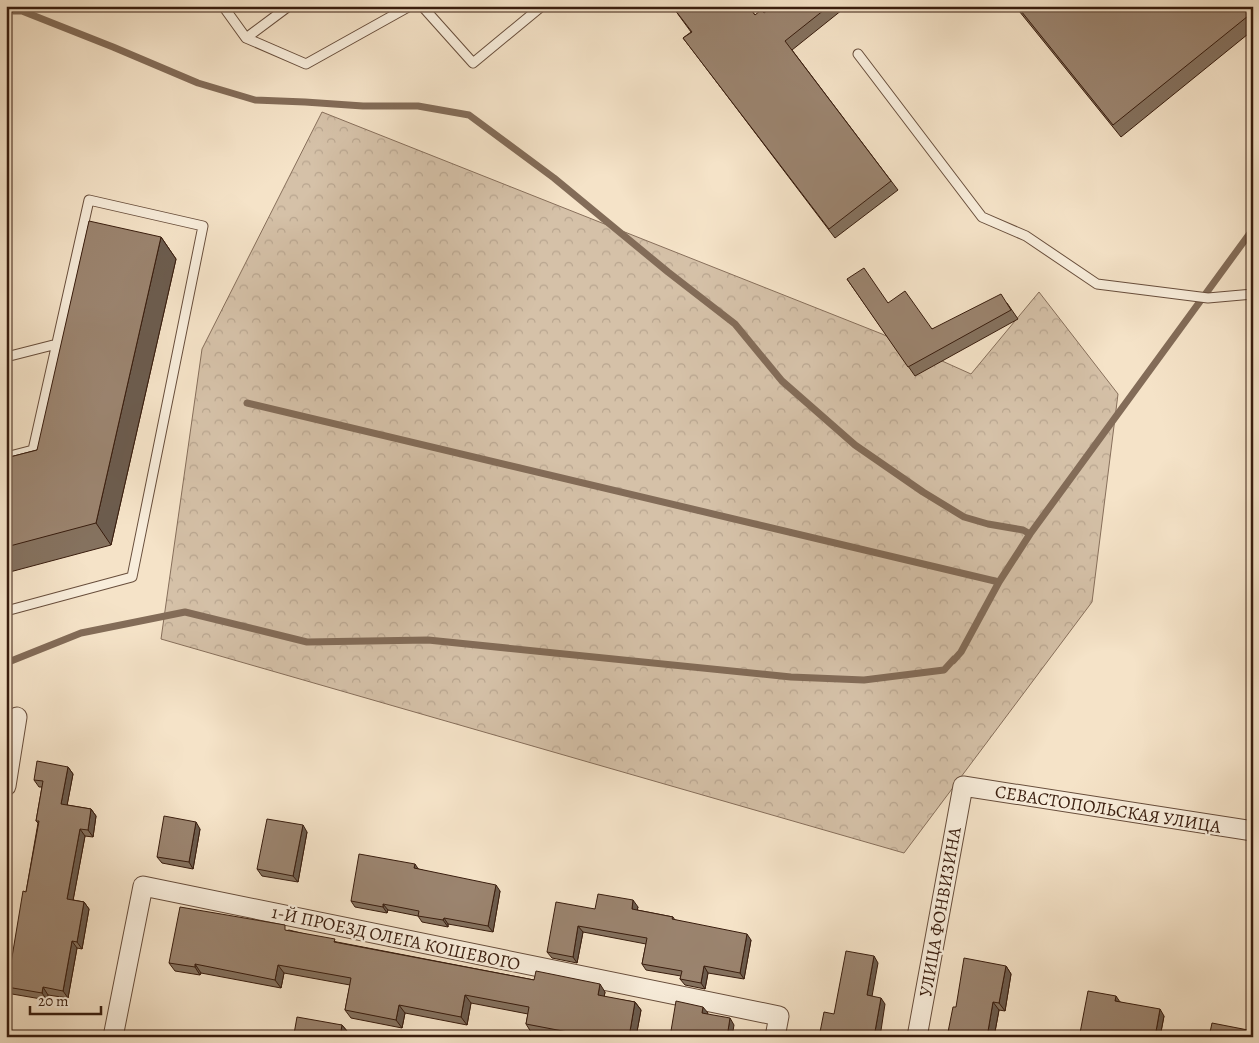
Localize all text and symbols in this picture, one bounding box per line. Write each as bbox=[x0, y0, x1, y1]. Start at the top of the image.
street label: СЕВАСТОПОЛЬСКАЯ УЛИЦА bbox=[993, 779, 1223, 839]
street label: УЛИЦА ФОНВИЗИНА bbox=[913, 825, 967, 999]
street label: 1-Й ПРОЕЗД ОЛЕГА КОШЕВОГО bbox=[269, 900, 523, 976]
scale bar bbox=[30, 983, 101, 1015]
text: 20 m bbox=[38, 991, 69, 1011]

